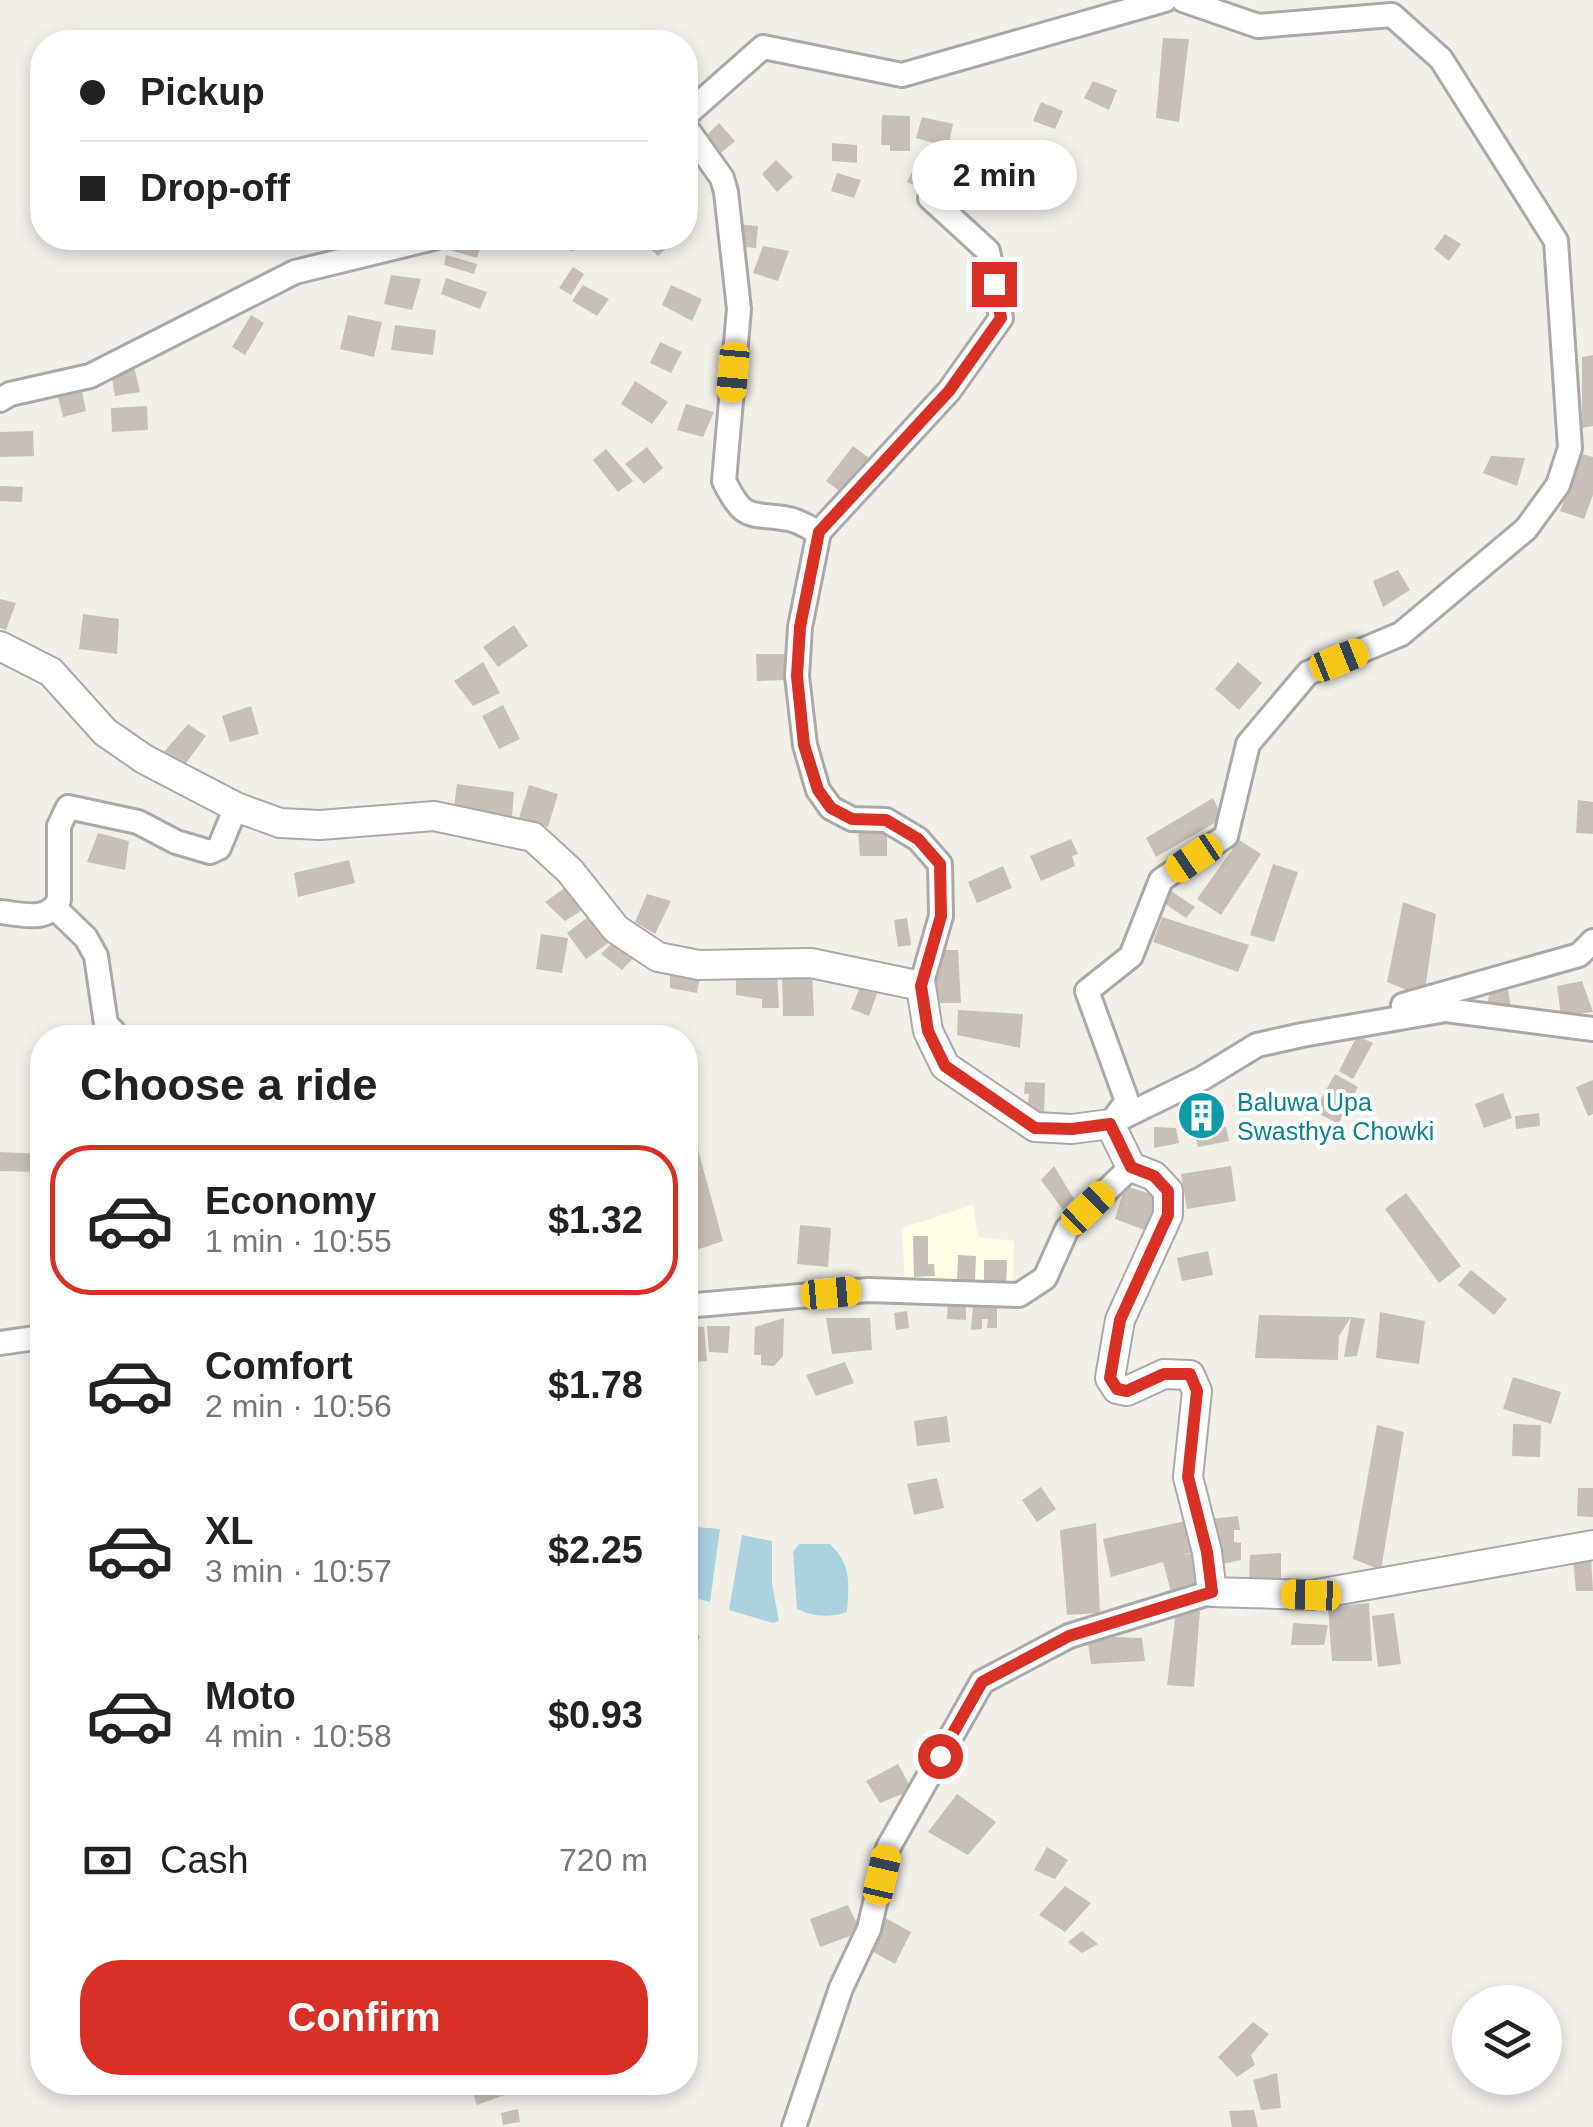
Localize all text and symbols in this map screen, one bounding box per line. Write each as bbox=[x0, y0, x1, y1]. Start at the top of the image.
text: Pickup bbox=[140, 71, 265, 113]
callout: 2 min bbox=[912, 139, 1076, 209]
text: 2 min bbox=[953, 157, 1036, 193]
text: Drop-off bbox=[140, 167, 290, 209]
route end bbox=[972, 262, 1017, 307]
car bbox=[715, 341, 751, 403]
car bbox=[1306, 635, 1372, 685]
car bbox=[1161, 829, 1227, 887]
text: Choose a ride bbox=[80, 1059, 378, 1110]
place label: Baluwa Upa Swasthya Chowki bbox=[1237, 1088, 1434, 1145]
building icon: Baluwa Upa Swasthya Chowki bbox=[1176, 1090, 1228, 1142]
icon: car bbox=[85, 1175, 175, 1265]
car bbox=[1056, 1176, 1120, 1240]
text: Economy bbox=[205, 1180, 376, 1222]
text: $1.32 bbox=[548, 1199, 643, 1241]
text: 1 min · 10:55 bbox=[205, 1223, 392, 1259]
car bbox=[800, 1275, 862, 1311]
icon: car bbox=[85, 1340, 175, 1430]
text: Comfort bbox=[205, 1345, 353, 1387]
text: $1.78 bbox=[548, 1364, 643, 1406]
text: 2 min · 10:56 bbox=[205, 1388, 392, 1424]
icon: car bbox=[85, 1505, 175, 1595]
text: XL bbox=[205, 1510, 254, 1552]
text: $2.25 bbox=[548, 1529, 643, 1571]
text: 3 min · 10:57 bbox=[205, 1553, 392, 1589]
car bbox=[1280, 1579, 1342, 1611]
icon: car bbox=[85, 1670, 175, 1760]
text: Moto bbox=[205, 1675, 296, 1717]
text: $0.93 bbox=[548, 1694, 643, 1736]
text: 4 min · 10:58 bbox=[205, 1718, 392, 1754]
route start bbox=[918, 1734, 963, 1779]
icon: cash bbox=[80, 1833, 135, 1888]
text: Cash bbox=[160, 1839, 249, 1881]
text: 720 m bbox=[559, 1842, 648, 1878]
car bbox=[861, 1842, 903, 1908]
button: Confirm bbox=[80, 1960, 648, 2075]
map controls bbox=[1452, 1985, 1562, 2095]
button: layers bbox=[1452, 1985, 1562, 2095]

